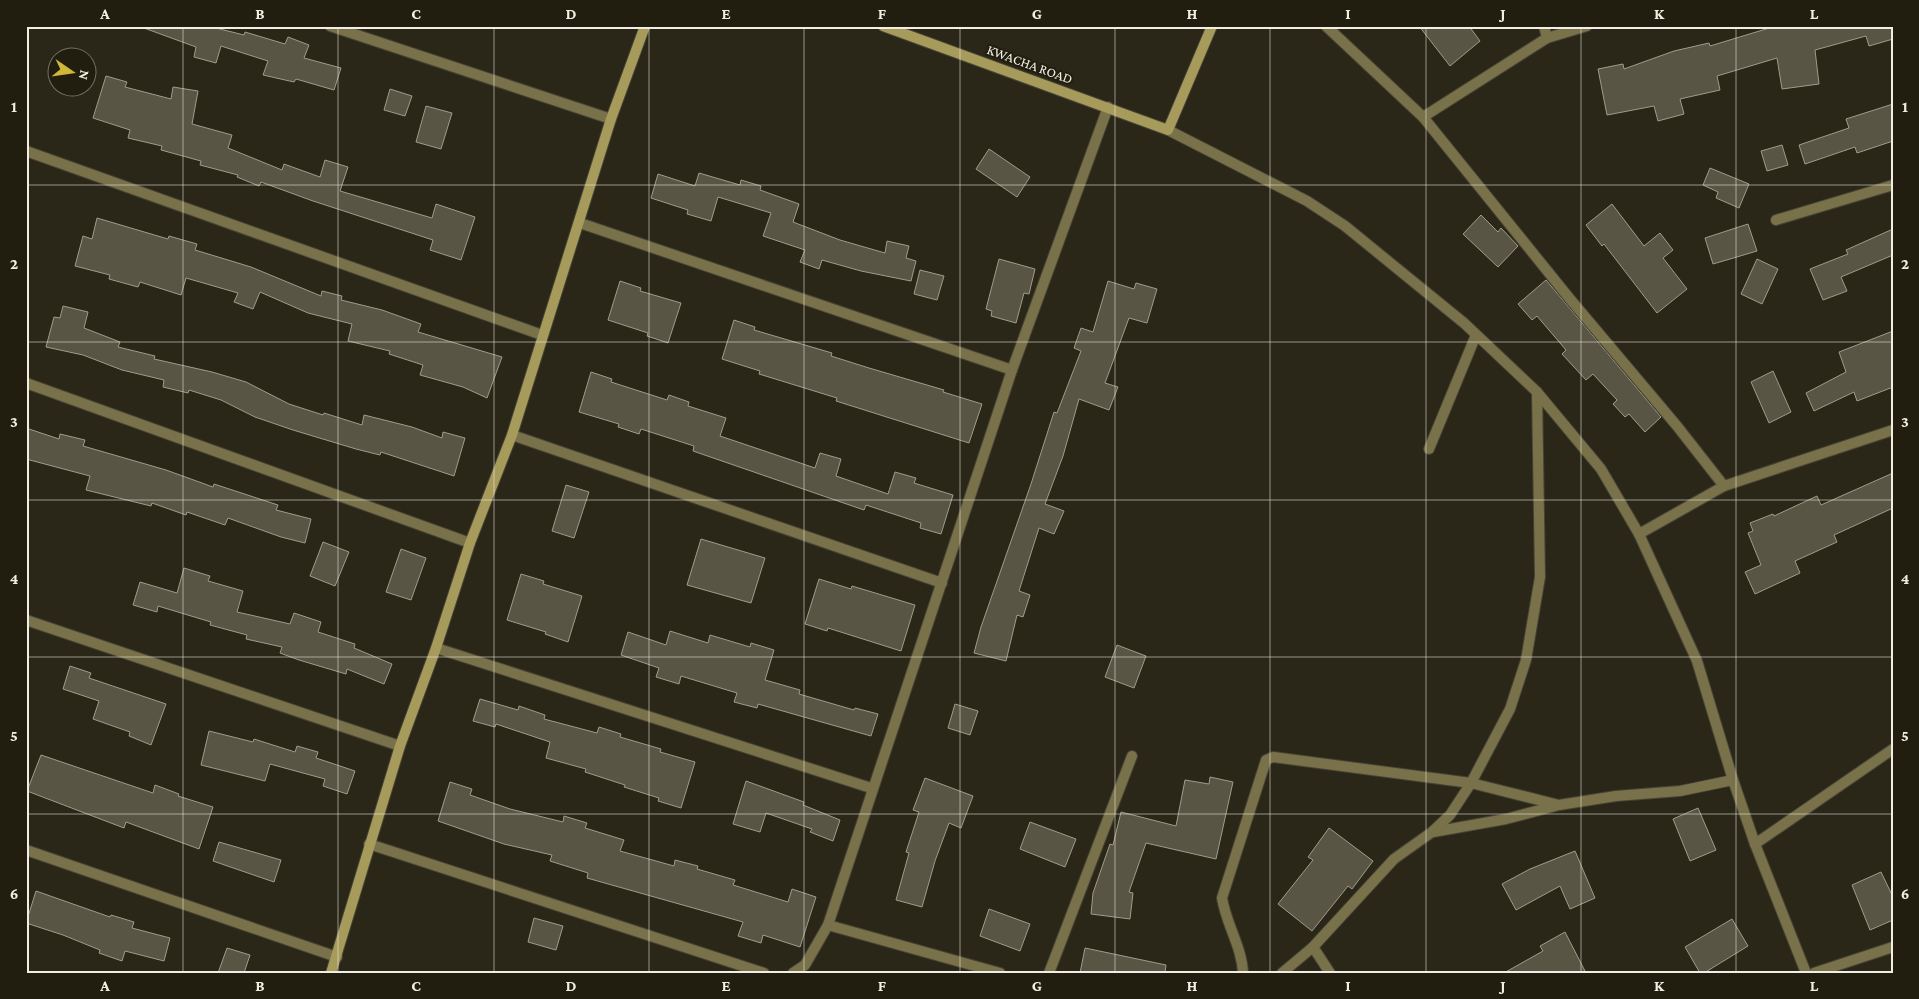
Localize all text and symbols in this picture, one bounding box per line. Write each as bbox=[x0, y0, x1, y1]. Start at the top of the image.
text: A bbox=[99, 5, 110, 22]
text: B bbox=[255, 5, 265, 22]
text: C bbox=[411, 5, 421, 22]
text: D bbox=[565, 5, 577, 22]
text: E bbox=[721, 5, 731, 22]
text: F bbox=[878, 5, 887, 22]
text: G bbox=[1032, 5, 1042, 22]
text: H bbox=[1187, 5, 1198, 22]
text: I bbox=[1345, 5, 1351, 22]
text: J bbox=[1498, 5, 1506, 22]
text: K bbox=[1654, 5, 1665, 22]
text: L bbox=[1810, 5, 1819, 22]
street label: KWACHA ROAD bbox=[985, 41, 1075, 87]
north arrow bbox=[48, 48, 98, 98]
text: N bbox=[76, 68, 94, 82]
text: 1 bbox=[11, 98, 17, 115]
text: 1 bbox=[1902, 98, 1908, 115]
text: 2 bbox=[10, 255, 18, 272]
text: 2 bbox=[1901, 255, 1909, 272]
text: 3 bbox=[10, 413, 18, 430]
text: 3 bbox=[1901, 413, 1909, 430]
text: 4 bbox=[10, 570, 19, 587]
text: 4 bbox=[1901, 570, 1910, 587]
text: 5 bbox=[10, 727, 18, 744]
text: 5 bbox=[1901, 727, 1909, 744]
text: 6 bbox=[10, 885, 18, 902]
text: 6 bbox=[1901, 885, 1909, 902]
text: A bbox=[99, 977, 110, 994]
text: B bbox=[255, 977, 265, 994]
text: C bbox=[411, 977, 421, 994]
text: D bbox=[565, 977, 577, 994]
text: E bbox=[721, 977, 731, 994]
text: F bbox=[878, 977, 887, 994]
text: G bbox=[1032, 977, 1042, 994]
text: H bbox=[1187, 977, 1198, 994]
text: I bbox=[1345, 977, 1351, 994]
text: J bbox=[1498, 977, 1506, 994]
text: K bbox=[1654, 977, 1665, 994]
text: L bbox=[1810, 977, 1819, 994]

